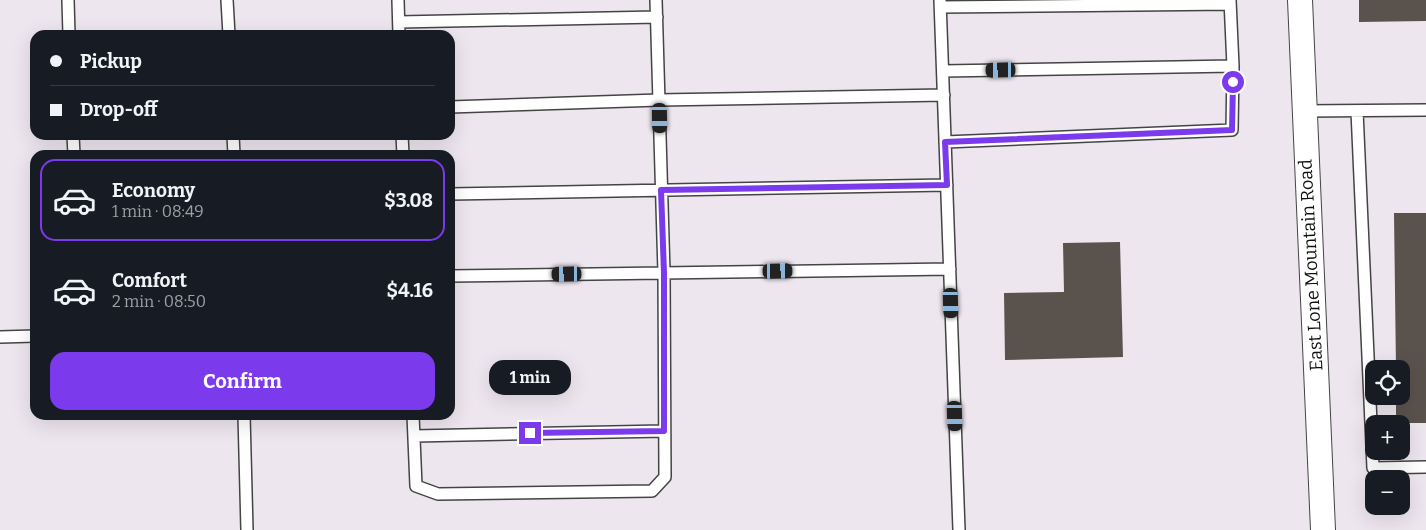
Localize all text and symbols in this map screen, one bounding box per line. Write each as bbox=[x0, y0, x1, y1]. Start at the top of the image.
text: Pickup bbox=[80, 50, 142, 73]
car bbox=[985, 62, 1016, 78]
route start bbox=[1222, 71, 1244, 93]
text: Drop-off bbox=[80, 98, 158, 121]
car bbox=[652, 103, 667, 133]
street label: East Lone Mountain Road bbox=[1294, 158, 1328, 371]
icon: car bbox=[52, 178, 97, 223]
text: Economy bbox=[112, 179, 195, 202]
text: $3.08 bbox=[384, 189, 433, 212]
text: 1 min · 08:49 bbox=[112, 202, 204, 221]
car bbox=[762, 263, 793, 279]
car bbox=[551, 266, 582, 282]
icon: car bbox=[52, 268, 97, 313]
text: Comfort bbox=[112, 269, 187, 292]
text: $4.16 bbox=[386, 279, 433, 302]
car bbox=[942, 288, 959, 318]
text: 2 min · 08:50 bbox=[112, 292, 206, 311]
button: Confirm bbox=[50, 352, 435, 410]
callout: 1 min bbox=[489, 360, 571, 396]
map controls bbox=[1365, 360, 1410, 515]
button: locate bbox=[1365, 360, 1410, 405]
text: 1 min bbox=[510, 368, 550, 387]
car bbox=[946, 401, 963, 431]
button: + bbox=[1365, 415, 1410, 460]
route end bbox=[519, 422, 541, 444]
button: − bbox=[1365, 470, 1410, 515]

